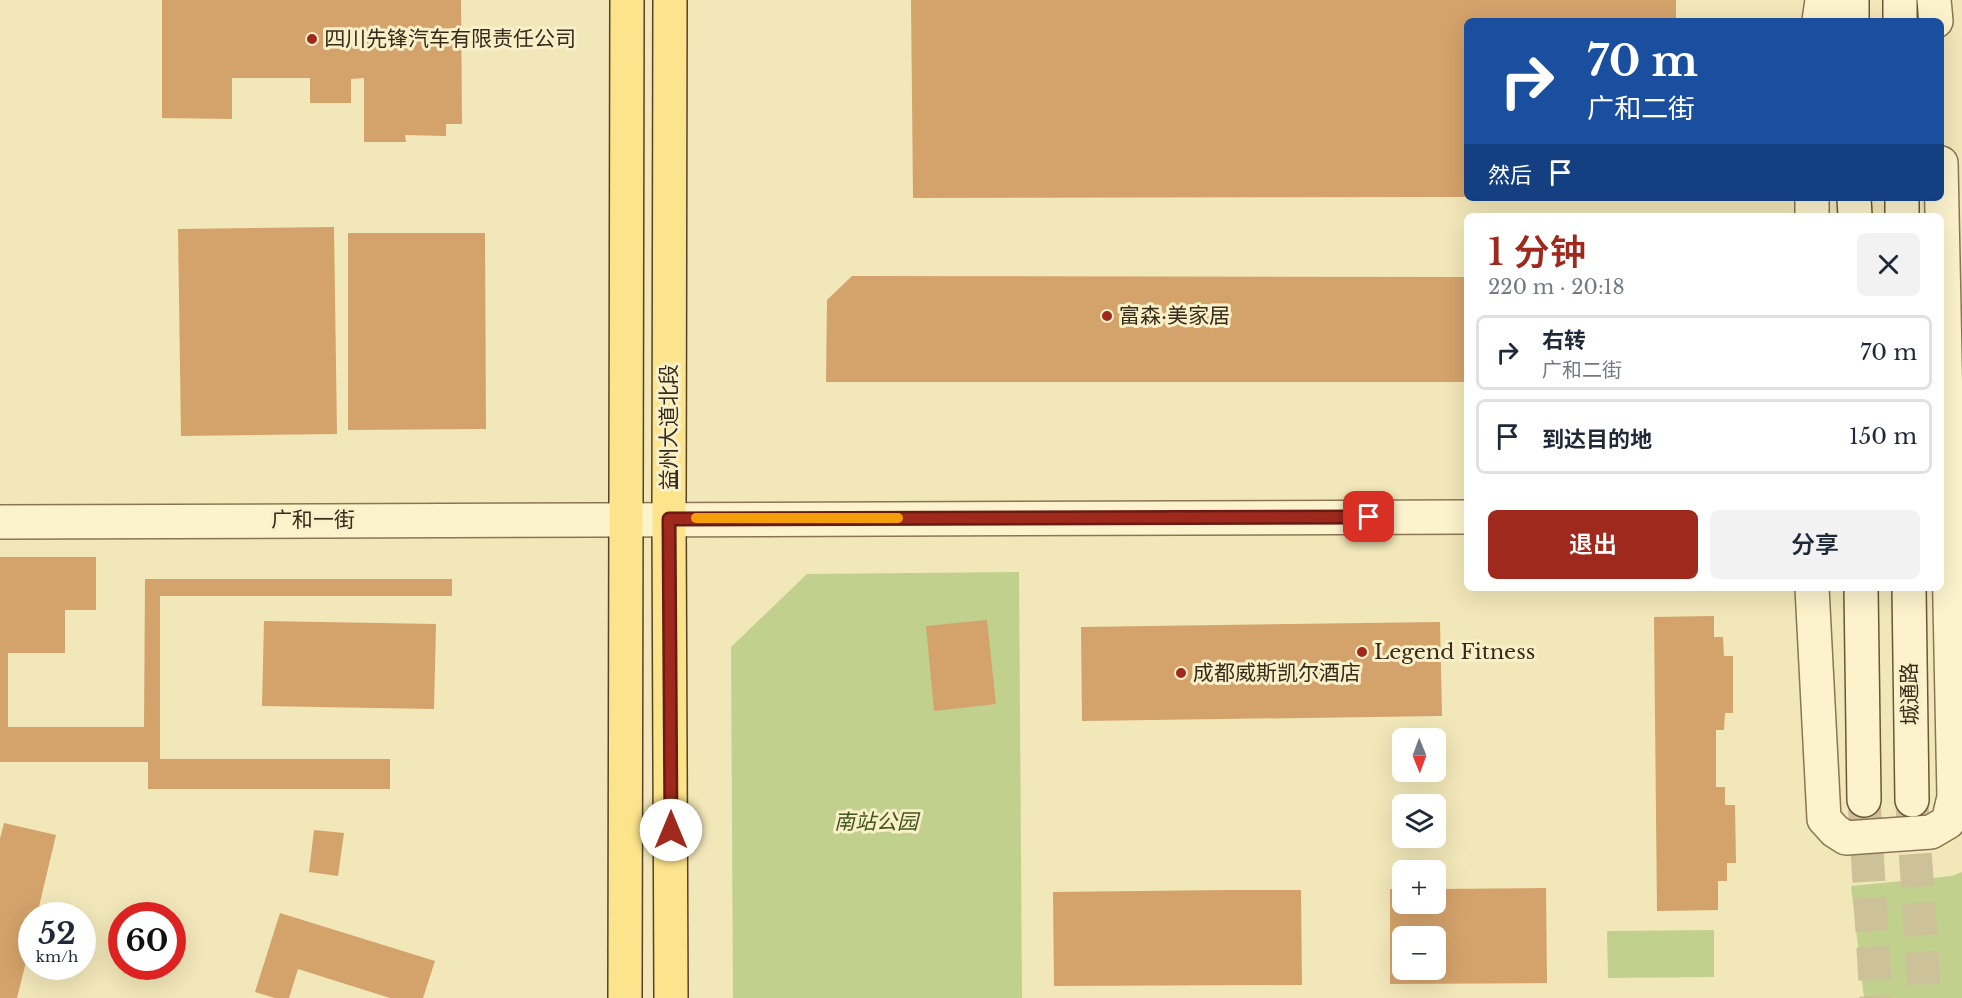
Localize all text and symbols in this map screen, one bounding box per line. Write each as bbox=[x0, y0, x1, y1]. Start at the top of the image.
place label: 四川先锋汽车有限责任公司 bbox=[324, 26, 576, 52]
marker: 四川先锋汽车有限责任公司 bbox=[305, 32, 319, 46]
text: 70 m bbox=[1587, 35, 1698, 87]
icon: right bbox=[1488, 42, 1566, 120]
text: 广和二街 bbox=[1587, 92, 1695, 125]
icon: arrive bbox=[1544, 156, 1577, 189]
text: 然后 bbox=[1488, 162, 1532, 189]
text: 1 分钟 bbox=[1488, 230, 1586, 275]
button: close bbox=[1857, 233, 1920, 296]
text: 220 m · 20:18 bbox=[1488, 275, 1625, 299]
place label: 富森·美家居 bbox=[1119, 303, 1230, 329]
marker: 富森·美家居 bbox=[1100, 309, 1114, 323]
text: 右转 bbox=[1542, 327, 1586, 354]
icon: right bbox=[1491, 336, 1524, 369]
text: 70 m bbox=[1860, 339, 1917, 366]
text: 广和二街 bbox=[1542, 358, 1622, 382]
street label: 益州大道北段 bbox=[656, 364, 682, 490]
icon: arrive bbox=[1491, 420, 1524, 453]
text: 150 m bbox=[1849, 423, 1917, 450]
text: 到达目的地 bbox=[1542, 426, 1652, 453]
pin bbox=[1343, 491, 1394, 542]
icon: arrive bbox=[1352, 500, 1385, 533]
street label: 广和一街 bbox=[271, 507, 355, 533]
button: 退出 bbox=[1488, 510, 1698, 579]
button: 分享 bbox=[1710, 510, 1920, 579]
place label: Legend Fitness bbox=[1374, 639, 1535, 665]
marker: Legend Fitness bbox=[1355, 645, 1369, 659]
place label: 成都威斯凯尔酒店 bbox=[1193, 660, 1361, 686]
street label: 城通路 bbox=[1896, 662, 1924, 726]
marker: 成都威斯凯尔酒店 bbox=[1174, 666, 1188, 680]
north arrow bbox=[1392, 728, 1446, 782]
map controls bbox=[1392, 728, 1446, 980]
button: layers bbox=[1392, 794, 1446, 848]
position arrow bbox=[639, 798, 703, 862]
park label: 南站公园 bbox=[834, 809, 921, 835]
button: + bbox=[1392, 860, 1446, 914]
speed limit sign: 60 bbox=[108, 902, 186, 980]
text: 52 bbox=[38, 915, 76, 952]
button: − bbox=[1392, 926, 1446, 980]
text: km/h bbox=[36, 947, 78, 966]

